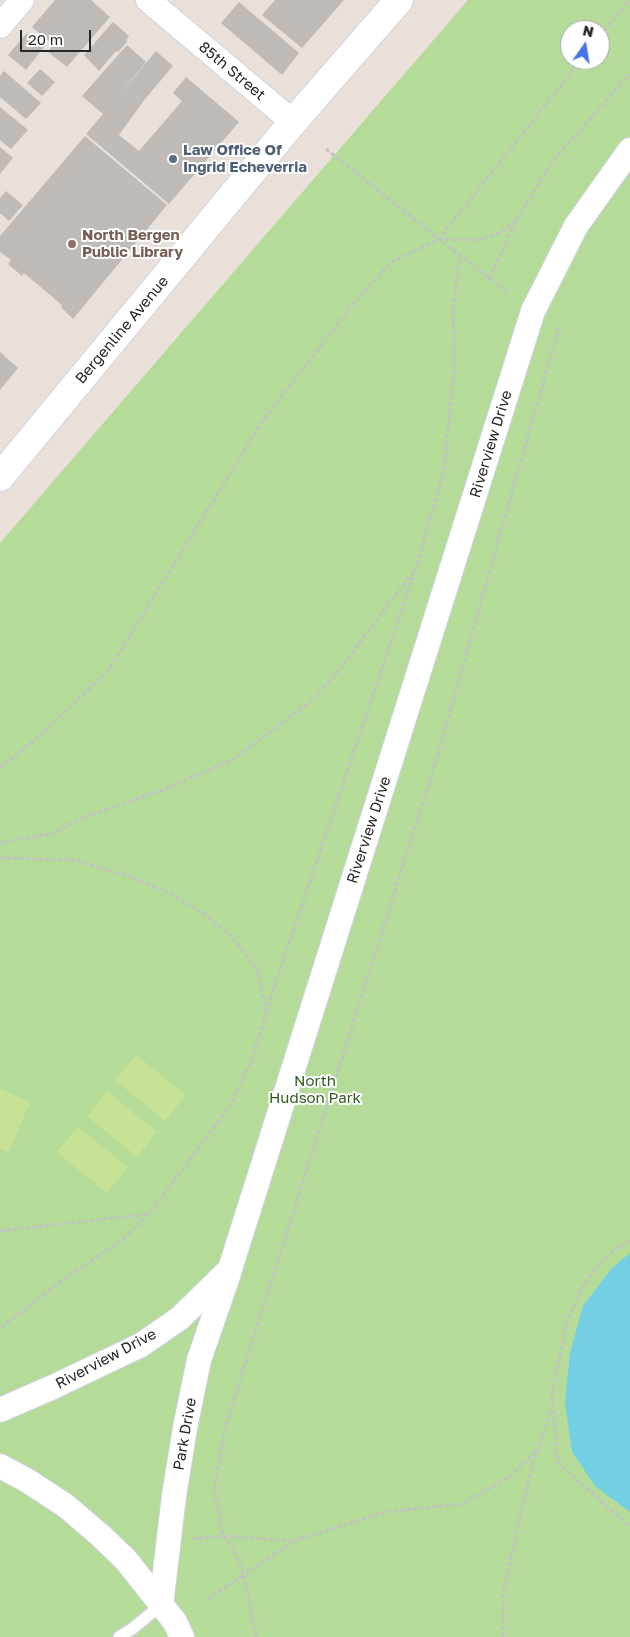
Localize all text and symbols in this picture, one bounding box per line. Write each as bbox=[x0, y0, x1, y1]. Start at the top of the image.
scale bar bbox=[22, 20, 94, 52]
north arrow bbox=[560, 20, 610, 70]
text: N bbox=[581, 21, 595, 40]
text: 20 m bbox=[28, 30, 63, 48]
street label: 85th Street bbox=[195, 38, 269, 104]
place label: Law Office Of Ingrid Echeverria bbox=[183, 141, 307, 176]
marker: Law Office Of Ingrid Echeverria bbox=[167, 153, 179, 165]
place label: North Bergen Public Library bbox=[82, 226, 183, 261]
marker: North Bergen Public Library bbox=[66, 238, 78, 250]
street label: Bergenline Avenue bbox=[72, 272, 172, 388]
street label: Riverview Drive bbox=[466, 388, 516, 500]
street label: Riverview Drive bbox=[343, 774, 395, 886]
park label: North Hudson Park bbox=[269, 1072, 361, 1107]
street label: Riverview Drive bbox=[53, 1325, 159, 1393]
street label: Park Drive bbox=[170, 1396, 200, 1472]

